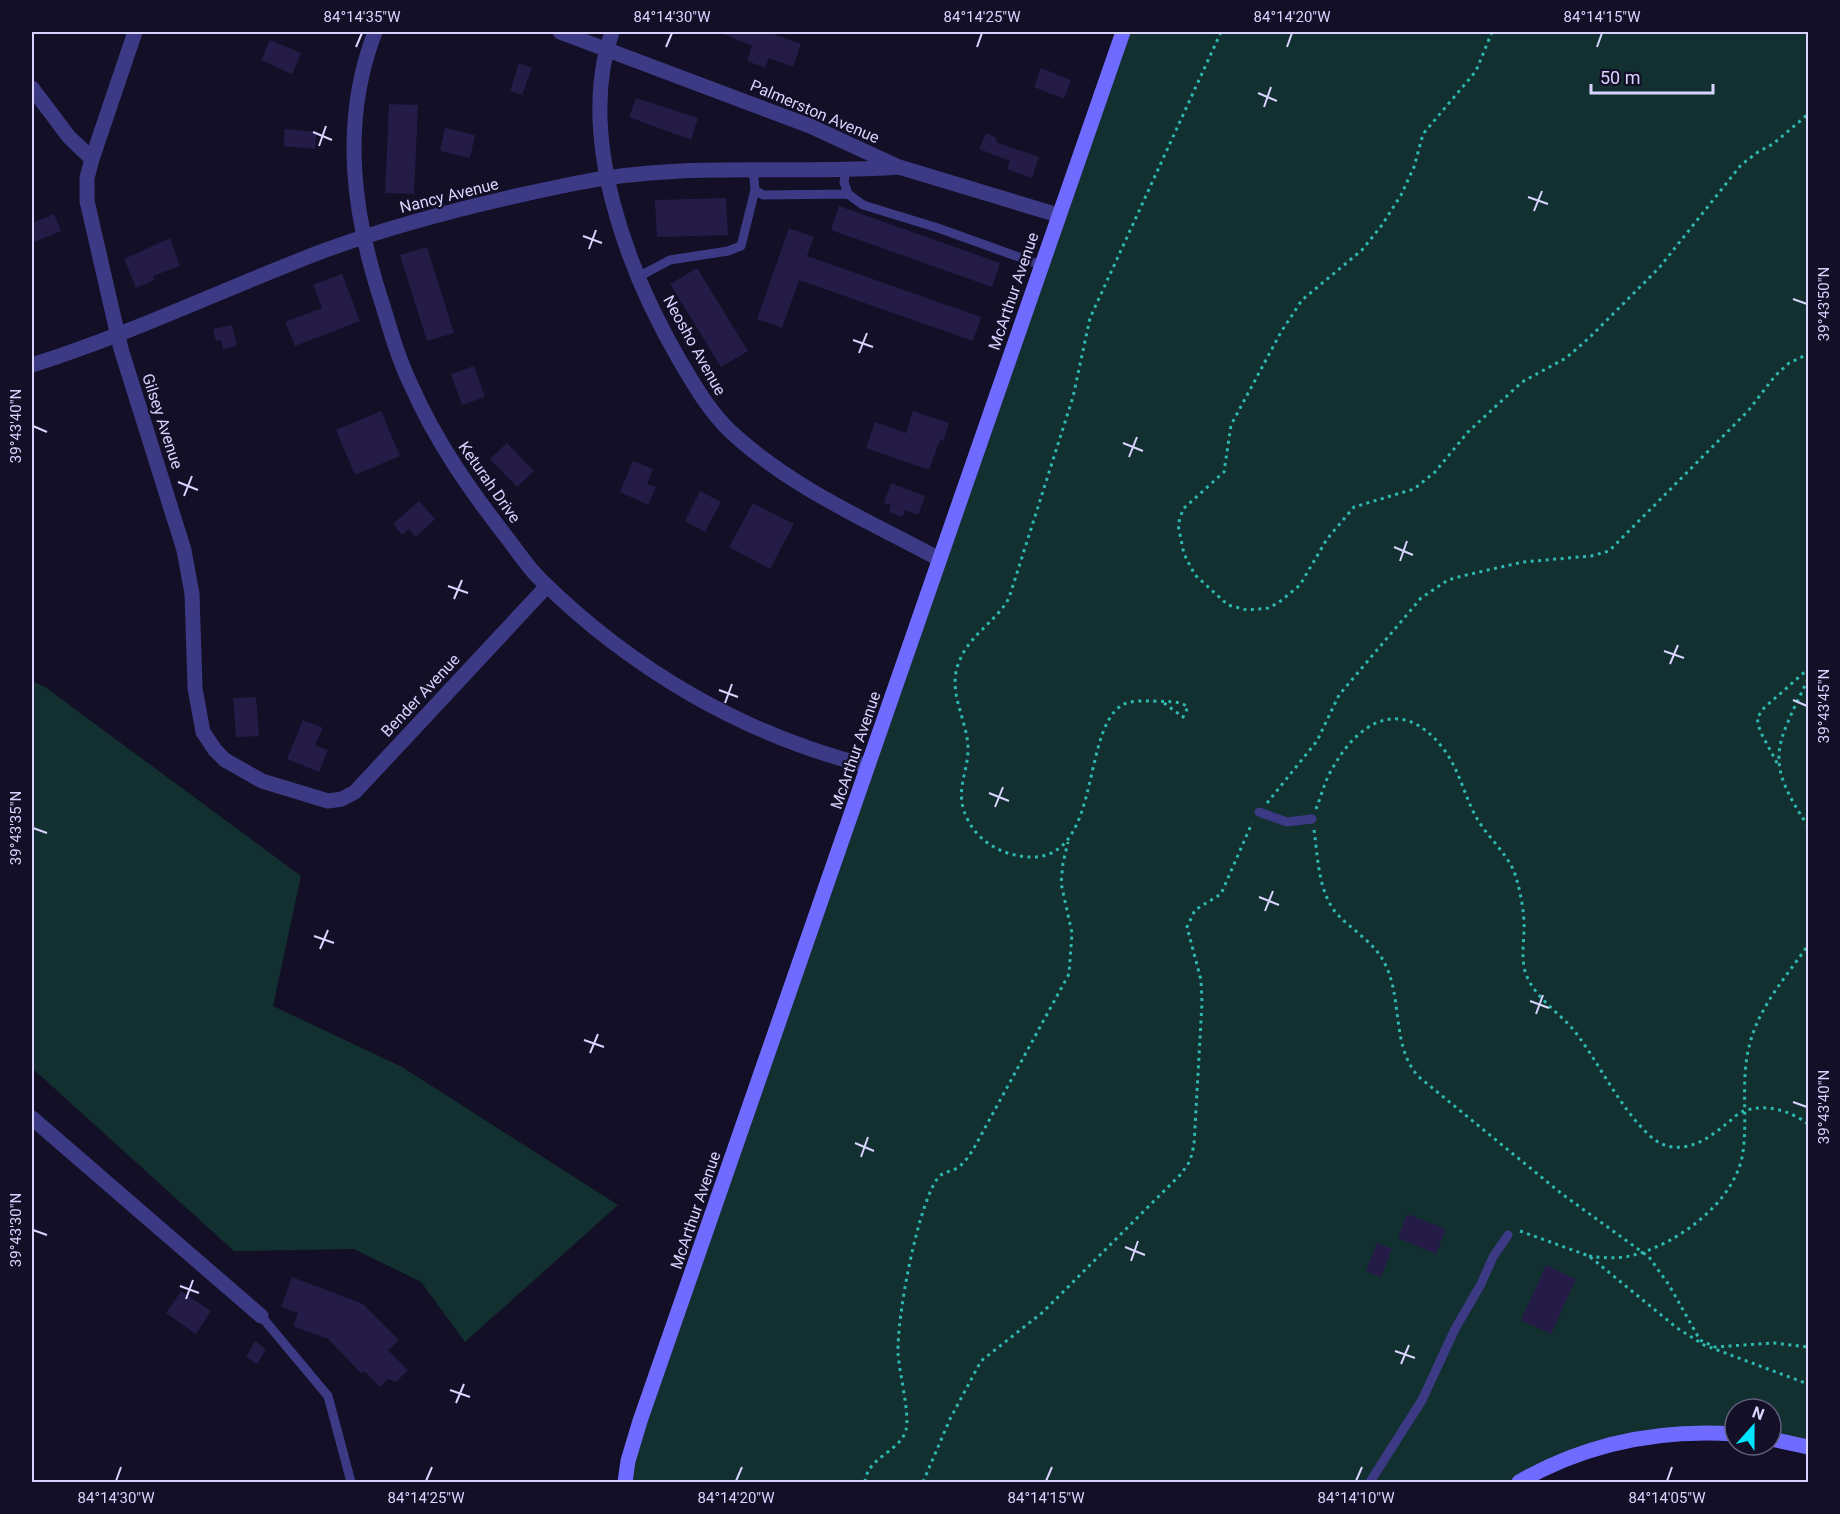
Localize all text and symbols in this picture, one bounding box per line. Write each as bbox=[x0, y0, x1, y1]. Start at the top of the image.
text: 84°14'35"W bbox=[324, 8, 400, 26]
text: 84°14'30"W bbox=[634, 8, 710, 26]
text: 84°14'25"W bbox=[944, 8, 1020, 26]
text: 84°14'20"W bbox=[1254, 8, 1330, 26]
text: 84°14'15"W bbox=[1564, 8, 1640, 26]
scale bar bbox=[1591, 57, 1712, 95]
text: 50 m bbox=[1600, 67, 1640, 88]
street label: Palmerston Avenue bbox=[748, 76, 882, 147]
street label: Nancy Avenue bbox=[398, 174, 501, 217]
street label: McArthur Avenue bbox=[984, 230, 1043, 352]
text: 39°43'50"N bbox=[1815, 267, 1833, 341]
street label: Neosho Avenue bbox=[659, 292, 730, 399]
street label: Gilsey Avenue bbox=[138, 371, 187, 471]
text: 39°43'40"N bbox=[7, 389, 25, 463]
street label: Keturah Drive bbox=[455, 438, 525, 527]
street label: Bender Avenue bbox=[377, 650, 464, 741]
text: 39°43'45"N bbox=[1815, 669, 1833, 743]
street label: McArthur Avenue bbox=[826, 689, 885, 811]
text: 39°43'35"N bbox=[7, 791, 25, 865]
text: 39°43'40"N bbox=[1815, 1070, 1833, 1144]
street label: McArthur Avenue bbox=[666, 1149, 725, 1271]
text: 39°43'30"N bbox=[7, 1193, 25, 1267]
north arrow bbox=[1723, 1397, 1783, 1457]
text: N bbox=[1750, 1403, 1767, 1424]
text: 84°14'30"W bbox=[78, 1489, 154, 1507]
text: 84°14'25"W bbox=[388, 1489, 464, 1507]
text: 84°14'20"W bbox=[698, 1489, 774, 1507]
text: 84°14'15"W bbox=[1008, 1489, 1084, 1507]
text: 84°14'10"W bbox=[1318, 1489, 1394, 1507]
text: 84°14'05"W bbox=[1629, 1489, 1705, 1507]

